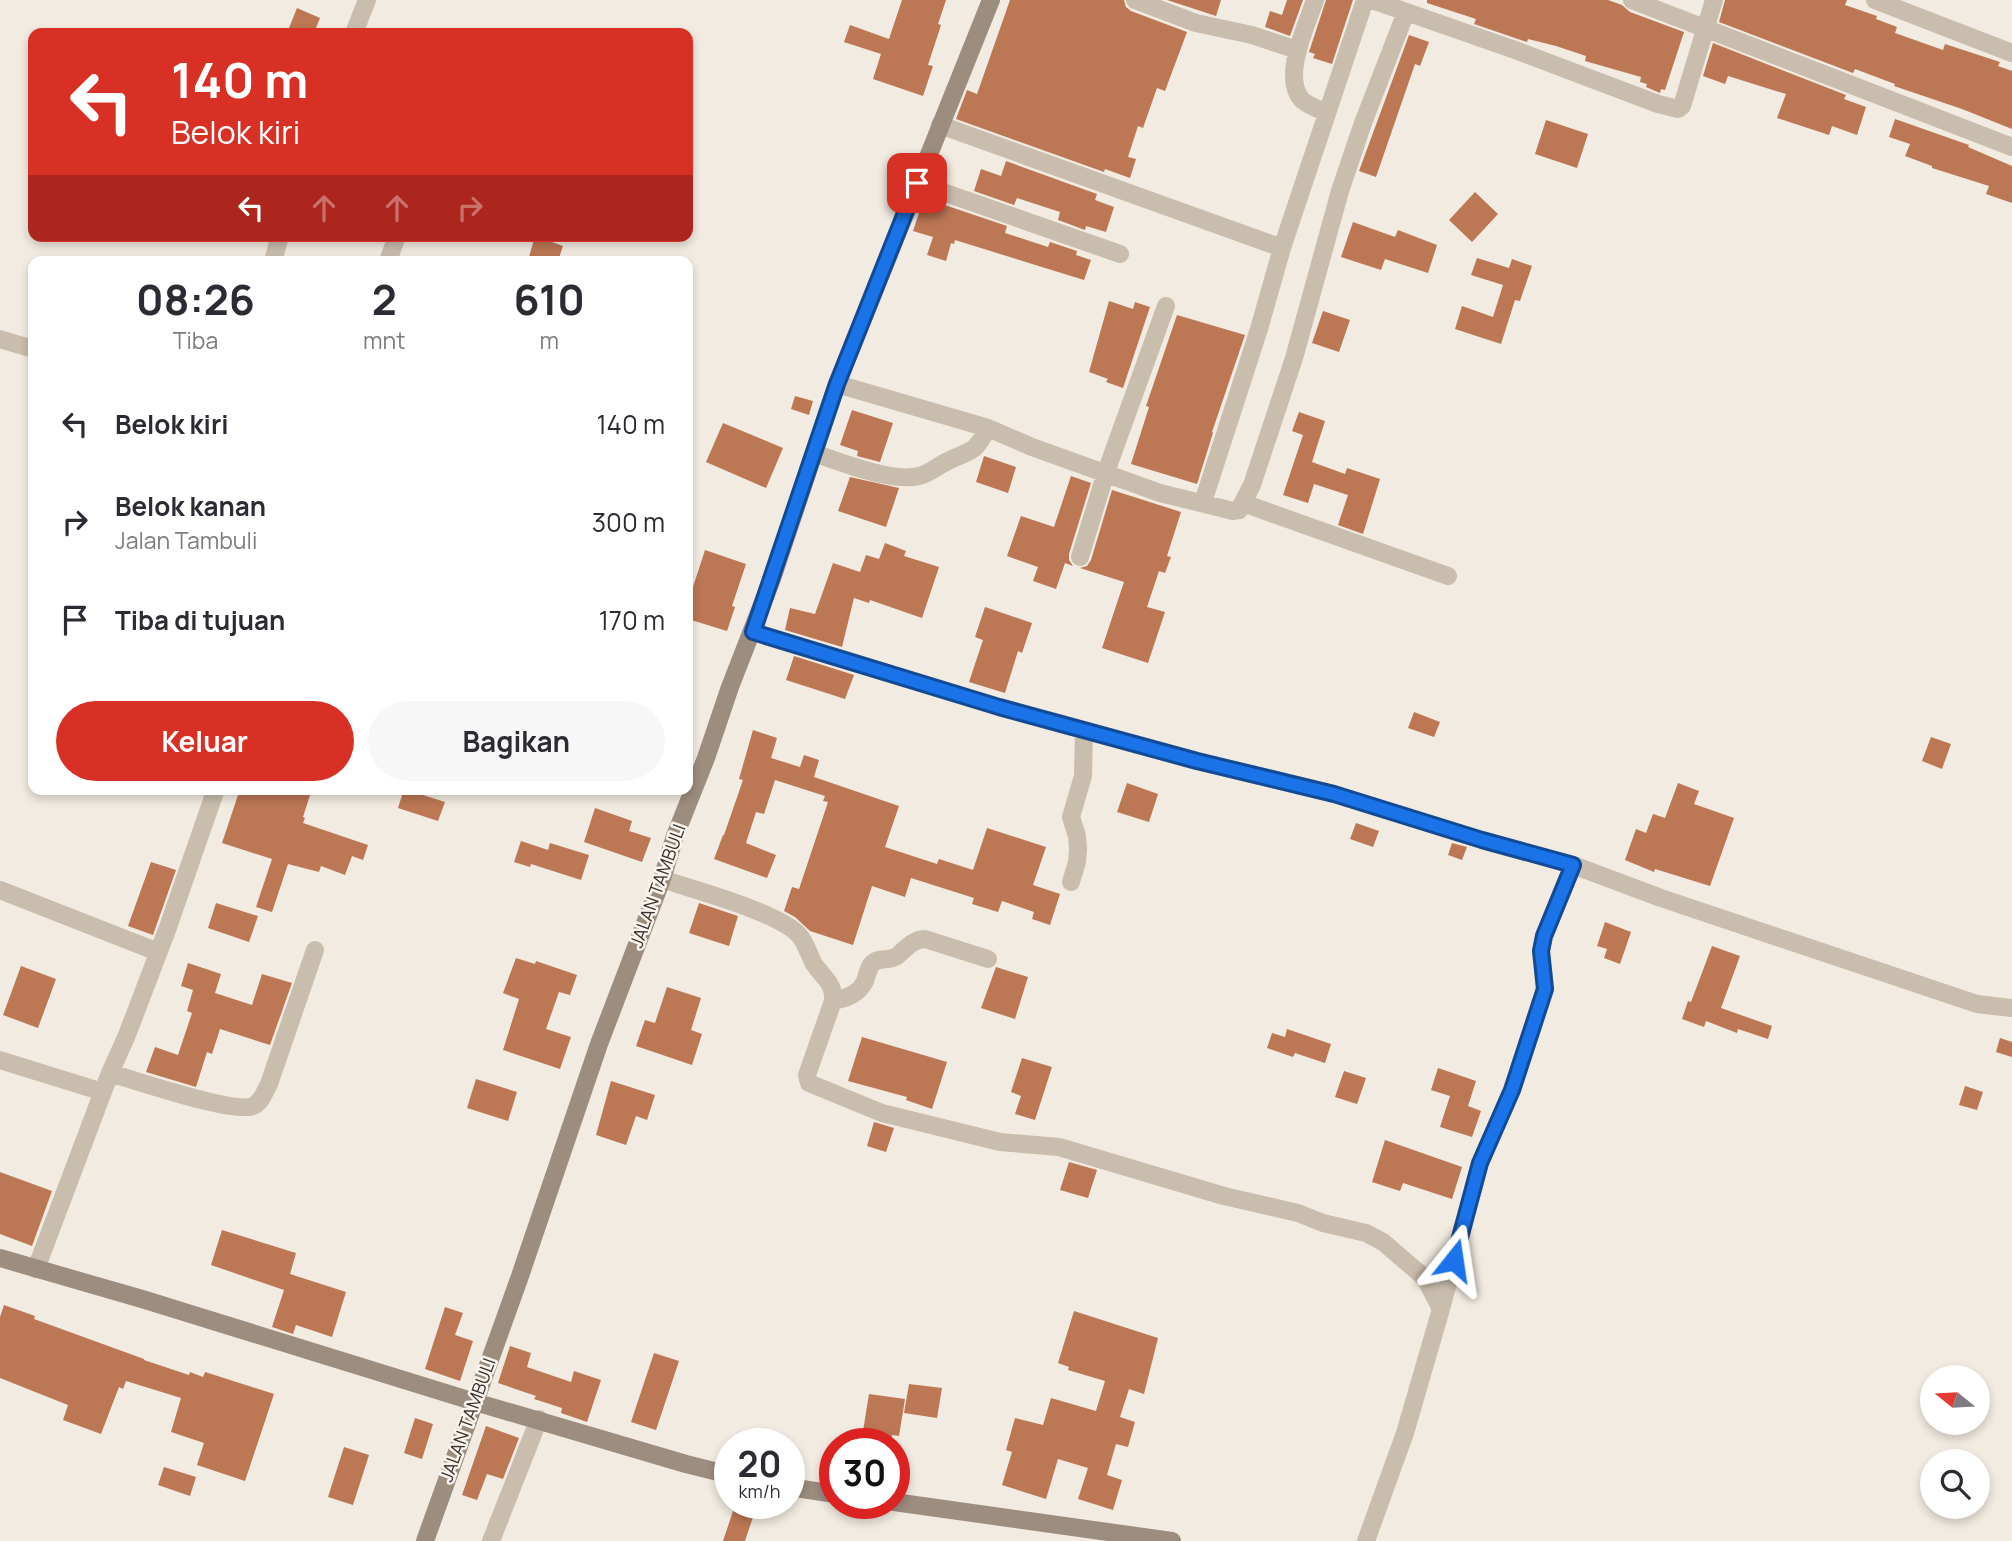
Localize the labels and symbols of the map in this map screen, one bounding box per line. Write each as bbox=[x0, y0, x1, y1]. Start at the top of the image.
pin bbox=[887, 153, 947, 213]
street label: JALAN TAMBULI bbox=[624, 821, 691, 951]
position arrow bbox=[1417, 1223, 1491, 1297]
street label: JALAN TAMBULI bbox=[434, 1355, 501, 1485]
north arrow bbox=[1920, 1365, 1990, 1435]
speed limit sign: 30 bbox=[819, 1428, 910, 1519]

